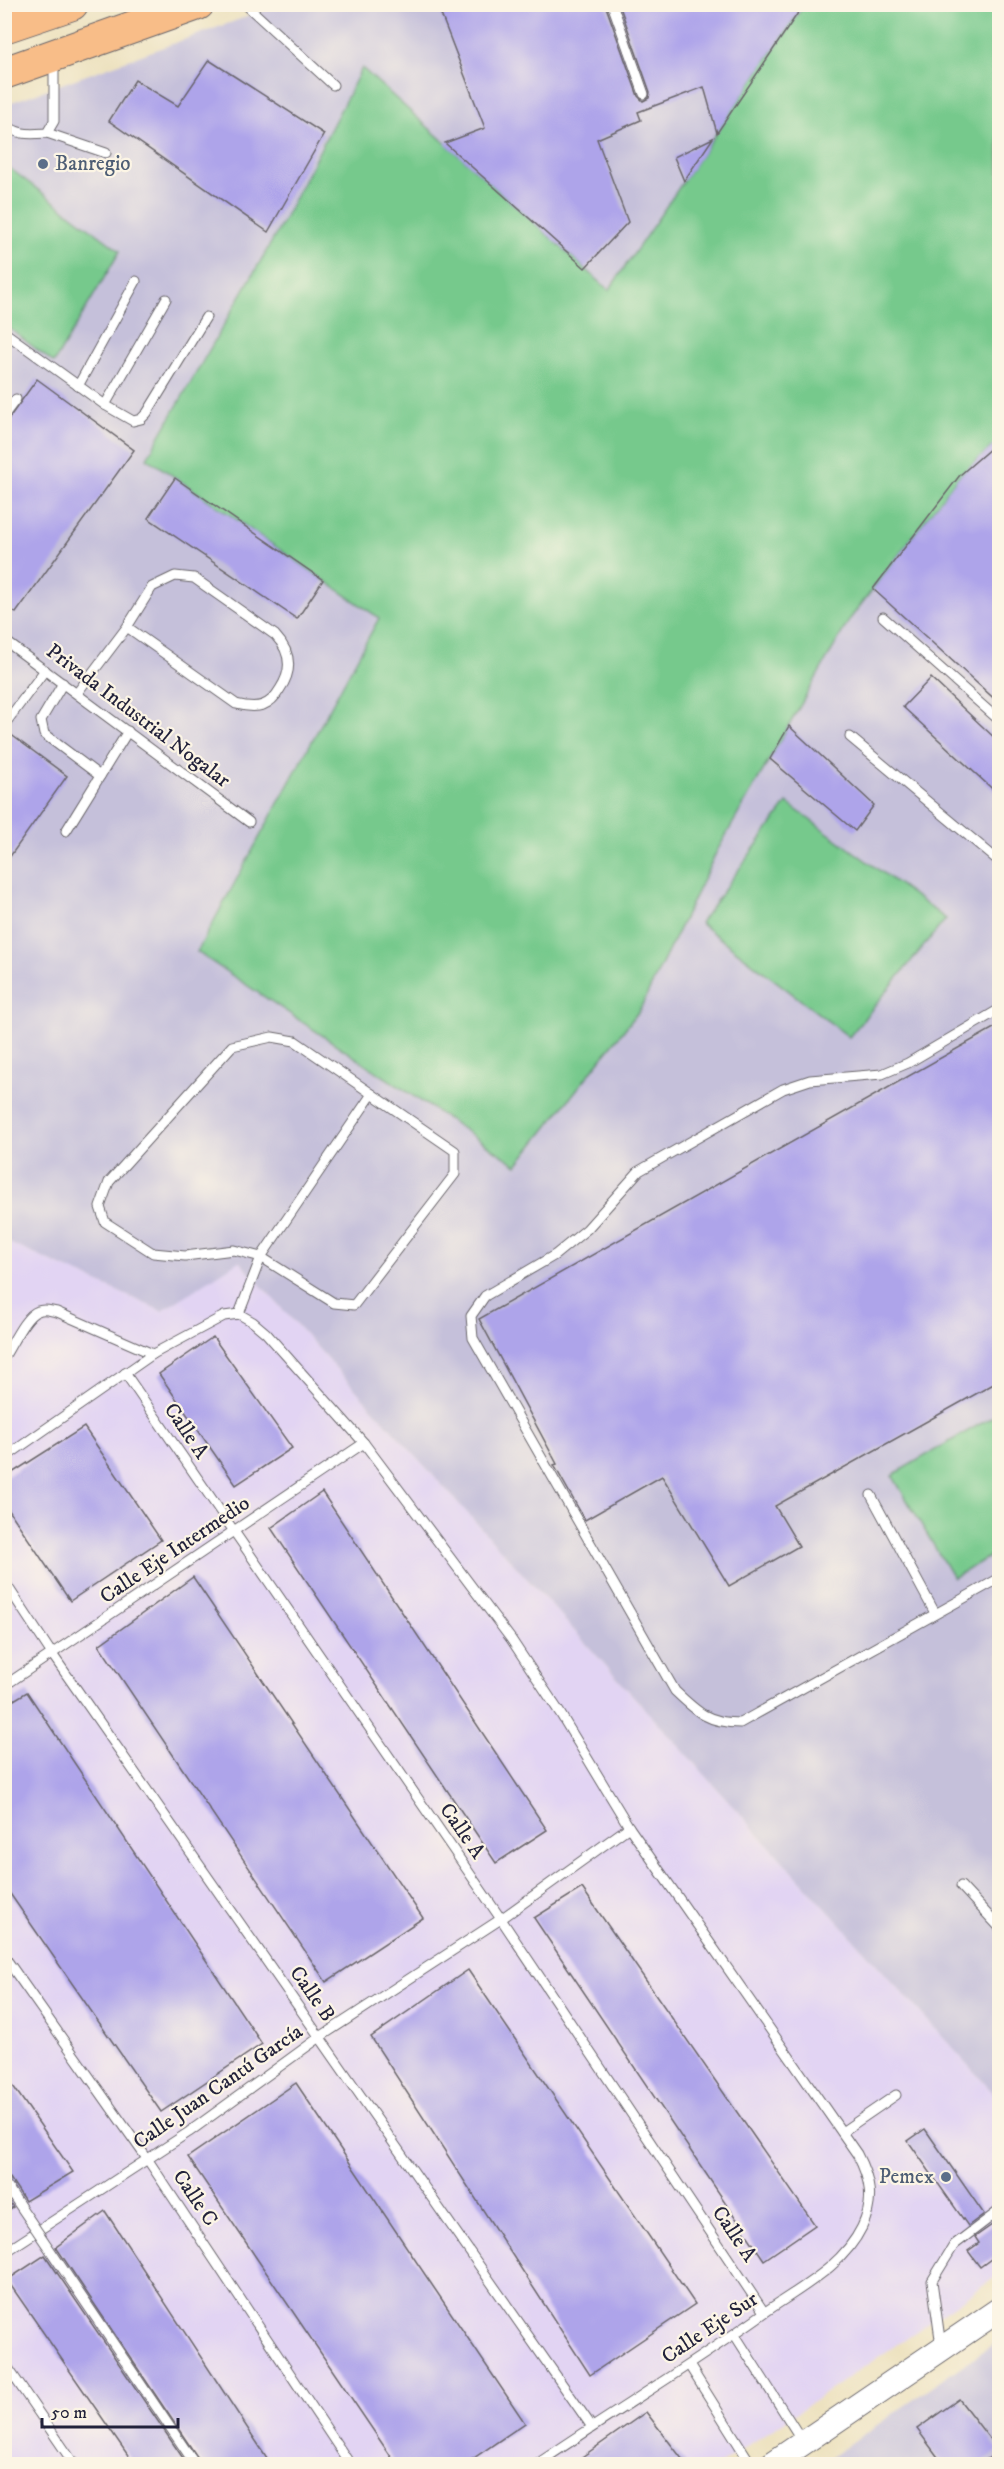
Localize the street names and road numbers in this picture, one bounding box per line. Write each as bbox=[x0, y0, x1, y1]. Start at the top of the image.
street label: Privada Industrial Nogalar bbox=[41, 638, 235, 794]
street label: Calle A bbox=[158, 1398, 214, 1464]
street label: Calle Eje Intermedio bbox=[95, 1490, 255, 1610]
street label: Calle A bbox=[434, 1798, 491, 1864]
street label: Calle B bbox=[284, 1961, 340, 2027]
street label: Calle Juan Cantú García bbox=[128, 2019, 308, 2155]
street label: Calle C bbox=[167, 2165, 223, 2231]
street label: Calle A bbox=[706, 2201, 762, 2267]
street label: Calle Eje Sur bbox=[657, 2286, 763, 2370]

